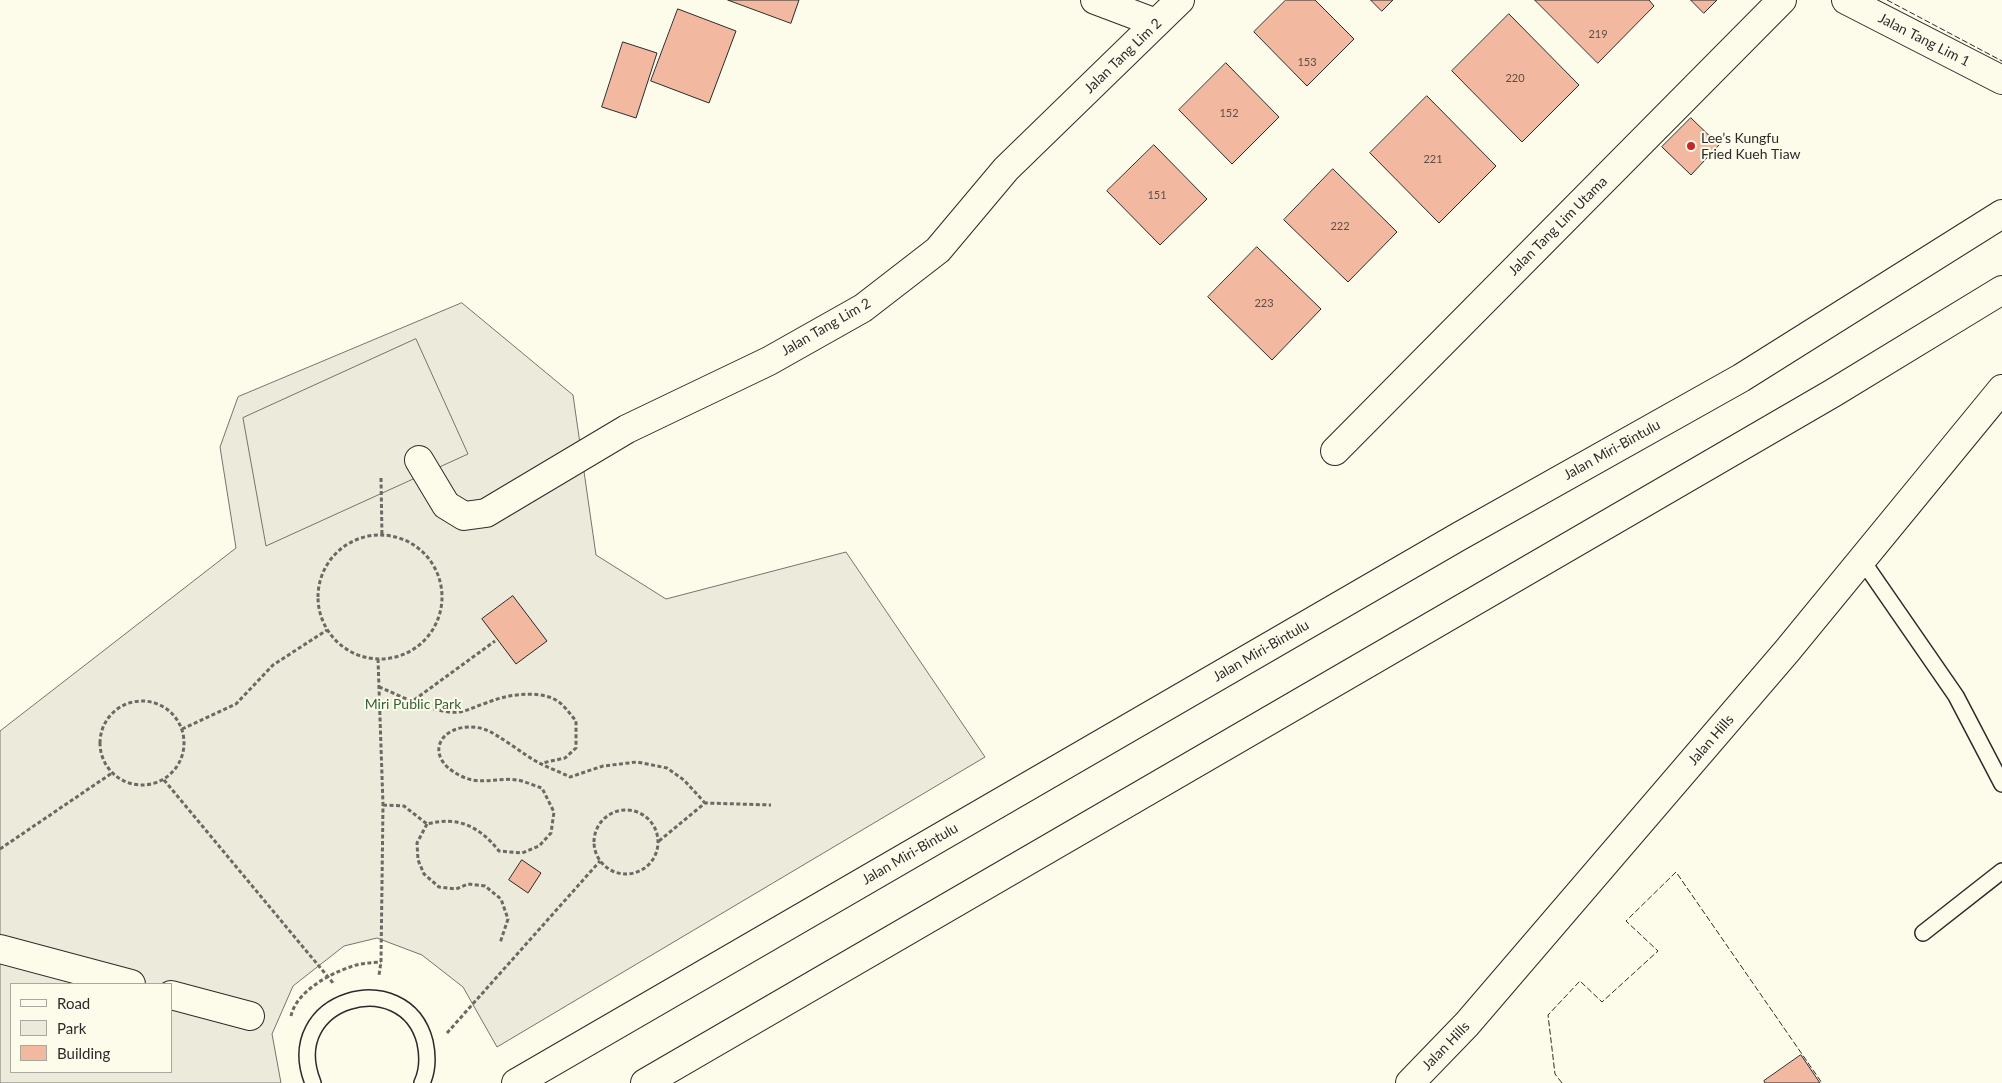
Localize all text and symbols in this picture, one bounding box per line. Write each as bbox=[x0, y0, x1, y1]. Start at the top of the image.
street label: Jalan Tang Lim 1 bbox=[1875, 10, 1973, 70]
street label: Jalan Tang Lim 2 bbox=[1081, 15, 1165, 97]
house number: 219 bbox=[1588, 27, 1608, 41]
house number: 153 bbox=[1297, 55, 1317, 69]
house number: 220 bbox=[1505, 71, 1525, 85]
house number: 152 bbox=[1219, 106, 1239, 120]
place label: Lee’s Kungfu Fried Kueh Tiaw bbox=[1701, 130, 1801, 162]
marker: Lee’s Kungfu Fried Kueh Tiaw bbox=[1685, 140, 1697, 152]
house number: 221 bbox=[1423, 152, 1443, 166]
street label: Jalan Tang Lim Utama bbox=[1505, 173, 1611, 279]
house number: 151 bbox=[1147, 188, 1167, 202]
house number: 222 bbox=[1330, 219, 1350, 233]
street label: Jalan Tang Lim 2 bbox=[778, 295, 874, 359]
house number: 223 bbox=[1254, 296, 1274, 310]
street label: Jalan Miri-Bintulu bbox=[1561, 416, 1663, 484]
street label: Jalan Miri-Bintulu bbox=[1210, 617, 1312, 685]
park label: Miri Public Park bbox=[365, 696, 461, 712]
street label: Jalan Hills bbox=[1685, 712, 1737, 768]
street label: Jalan Miri-Bintulu bbox=[859, 820, 961, 888]
legend bbox=[10, 983, 172, 1073]
text: Road bbox=[57, 994, 90, 1012]
street label: Jalan Hills bbox=[1419, 1018, 1473, 1074]
text: Park bbox=[57, 1019, 86, 1037]
text: Building bbox=[57, 1044, 110, 1062]

